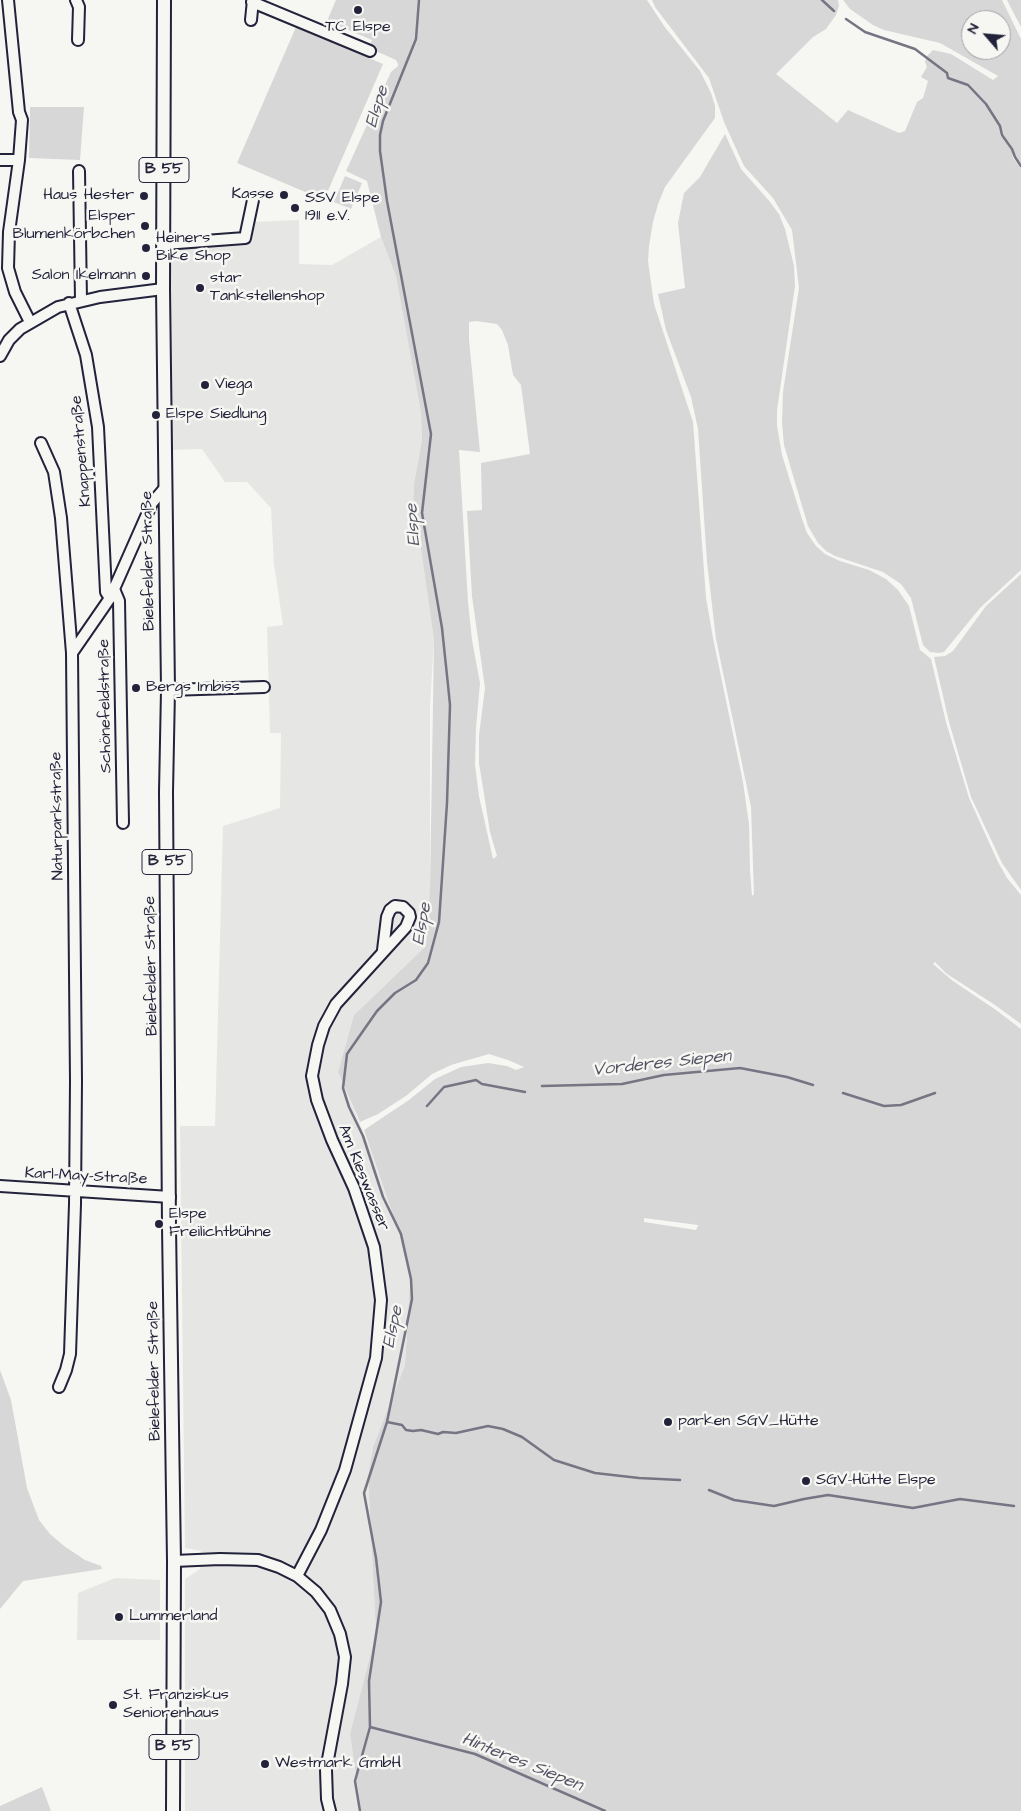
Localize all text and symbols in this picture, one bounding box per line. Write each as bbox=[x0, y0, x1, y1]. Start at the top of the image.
marker: TC Elspe bbox=[352, 4, 364, 16]
north arrow bbox=[961, 10, 1011, 60]
place label: TC Elspe bbox=[325, 18, 391, 38]
text: N bbox=[963, 20, 984, 37]
water label: Elspe bbox=[361, 84, 395, 130]
road number: B 55 bbox=[139, 158, 189, 182]
place label: Kasse bbox=[231, 185, 274, 205]
place label: Haus Hester bbox=[43, 186, 134, 206]
marker: Kasse bbox=[278, 189, 290, 201]
place label: SSV Elspe 1911 e.V. bbox=[305, 189, 380, 227]
marker: Haus Hester bbox=[138, 190, 150, 202]
marker: SSV Elspe 1911 e.V. bbox=[289, 202, 301, 214]
place label: Elsper Blumenkörbchen bbox=[13, 207, 135, 245]
marker: Elsper Blumenkörbchen bbox=[139, 220, 151, 232]
place label: Heiners Bike Shop bbox=[156, 229, 231, 267]
marker: Heiners Bike Shop bbox=[140, 242, 152, 254]
place label: Salon Ikelmann bbox=[32, 266, 136, 286]
place label: star Tankstellenshop bbox=[210, 269, 325, 307]
marker: Salon Ikelmann bbox=[140, 270, 152, 282]
marker: star Tankstellenshop bbox=[194, 282, 206, 294]
place label: Viega bbox=[215, 375, 252, 395]
marker: Viega bbox=[199, 379, 211, 391]
street label: Knappenstraße bbox=[68, 394, 96, 508]
place label: Elspe Siedlung bbox=[166, 405, 266, 425]
marker: Elspe Siedlung bbox=[150, 409, 162, 421]
street label: Bielefelder Straße bbox=[138, 491, 160, 631]
water label: Elspe bbox=[402, 503, 426, 547]
street label: Schönefeldstraße bbox=[95, 639, 117, 773]
place label: Bergs Imbiss bbox=[146, 678, 240, 698]
marker: Bergs Imbiss bbox=[130, 682, 142, 694]
street label: Naturparkstraße bbox=[47, 751, 69, 881]
road number: B 55 bbox=[142, 850, 192, 874]
street label: Bielefelder Straße bbox=[141, 896, 163, 1036]
water label: Elspe bbox=[409, 901, 437, 947]
water label: Vorderes Siepen bbox=[592, 1046, 732, 1082]
street label: Am Kieswasser bbox=[333, 1122, 393, 1234]
street label: Karl-May-Straße bbox=[24, 1164, 148, 1190]
place label: Elspe Freilichtbühne bbox=[169, 1205, 271, 1243]
marker: Elspe Freilichtbühne bbox=[153, 1218, 165, 1230]
street label: Bielefelder Straße bbox=[144, 1301, 166, 1441]
water label: Elspe bbox=[379, 1304, 409, 1350]
place label: parken SGV_Hütte bbox=[678, 1412, 819, 1432]
marker: parken SGV_Hütte bbox=[662, 1416, 674, 1428]
place label: SGV-Hütte Elspe bbox=[816, 1471, 936, 1491]
marker: SGV-Hütte Elspe bbox=[800, 1475, 812, 1487]
place label: Lummerland bbox=[129, 1607, 217, 1627]
marker: Lummerland bbox=[113, 1611, 125, 1623]
place label: St. Franziskus Seniorenhaus bbox=[123, 1686, 229, 1724]
marker: St. Franziskus Seniorenhaus bbox=[107, 1699, 119, 1711]
water label: Hinteres Siepen bbox=[458, 1729, 586, 1797]
road number: B 55 bbox=[149, 1734, 199, 1760]
place label: Westmark GmbH bbox=[275, 1754, 401, 1774]
marker: Westmark GmbH bbox=[259, 1758, 271, 1770]

